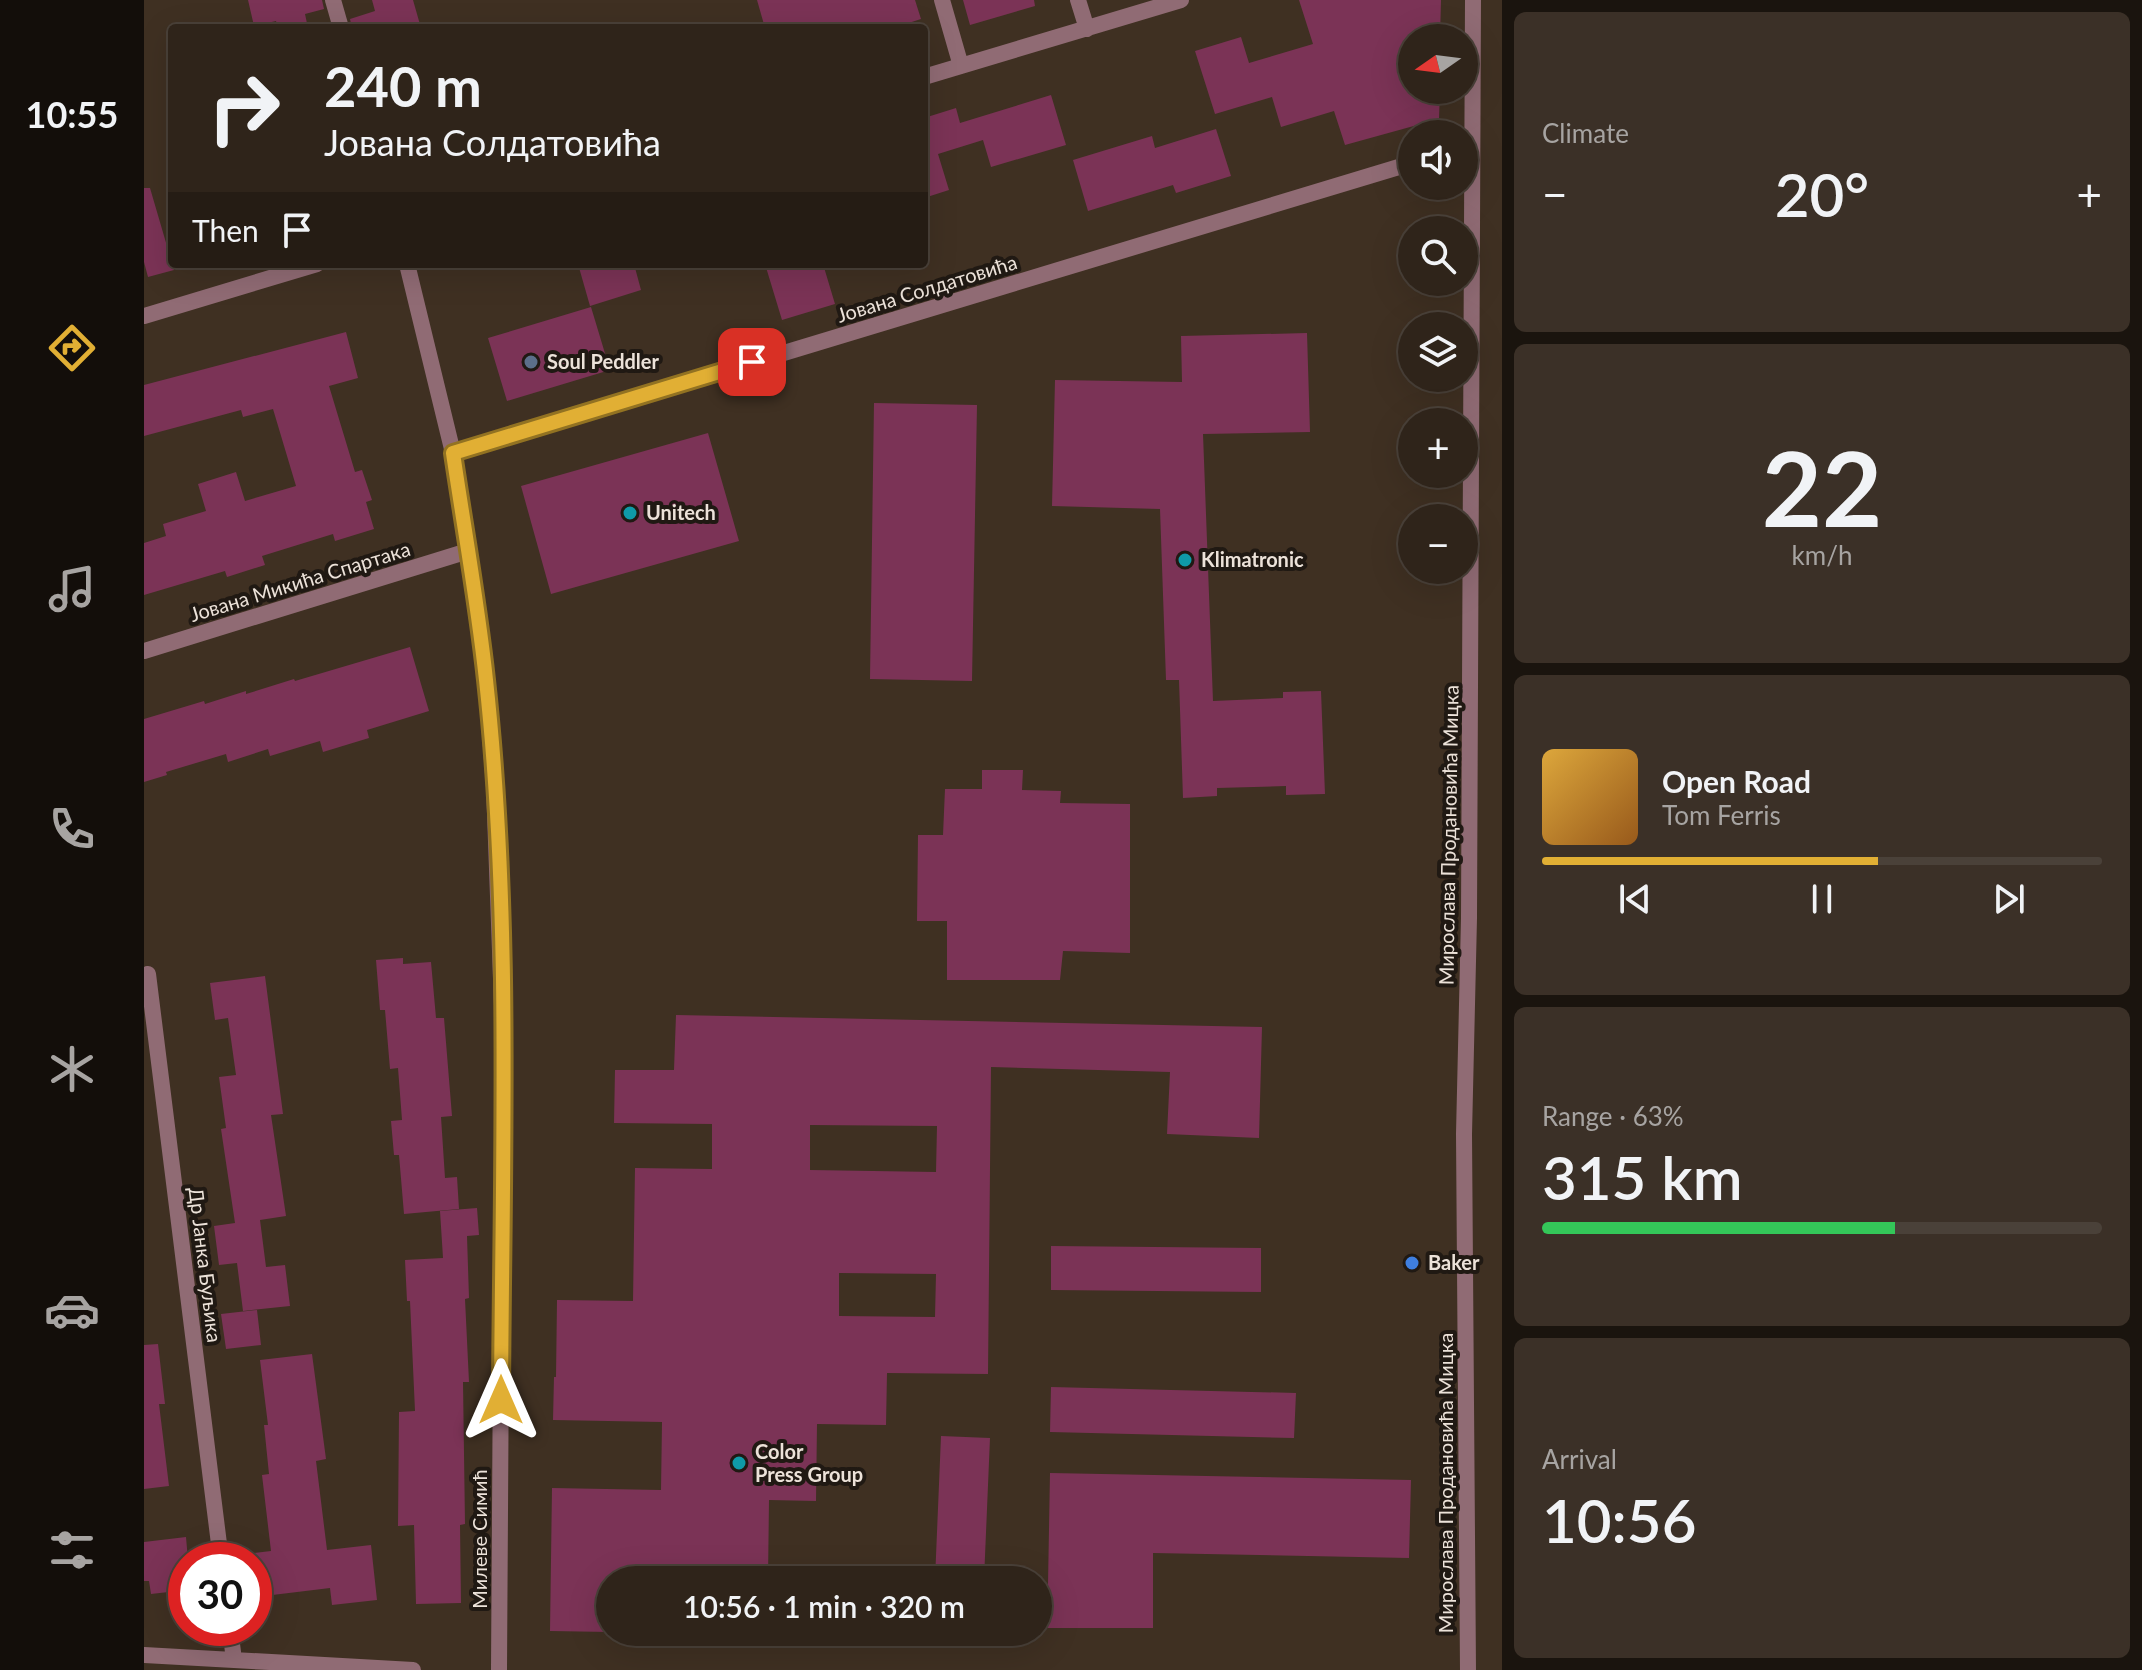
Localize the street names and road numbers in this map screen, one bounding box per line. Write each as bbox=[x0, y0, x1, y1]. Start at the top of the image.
street label: Јована Солдатовића bbox=[834, 249, 1020, 327]
street label: Јована Микића Спартака bbox=[187, 536, 413, 626]
street label: Мирослава Продановића Мицка bbox=[1433, 685, 1463, 985]
street label: Др Јанка Буљика bbox=[185, 1186, 227, 1344]
street label: Мирослава Продановића Мицка bbox=[1433, 1333, 1457, 1633]
street label: Милеве Симић bbox=[467, 1469, 491, 1609]

